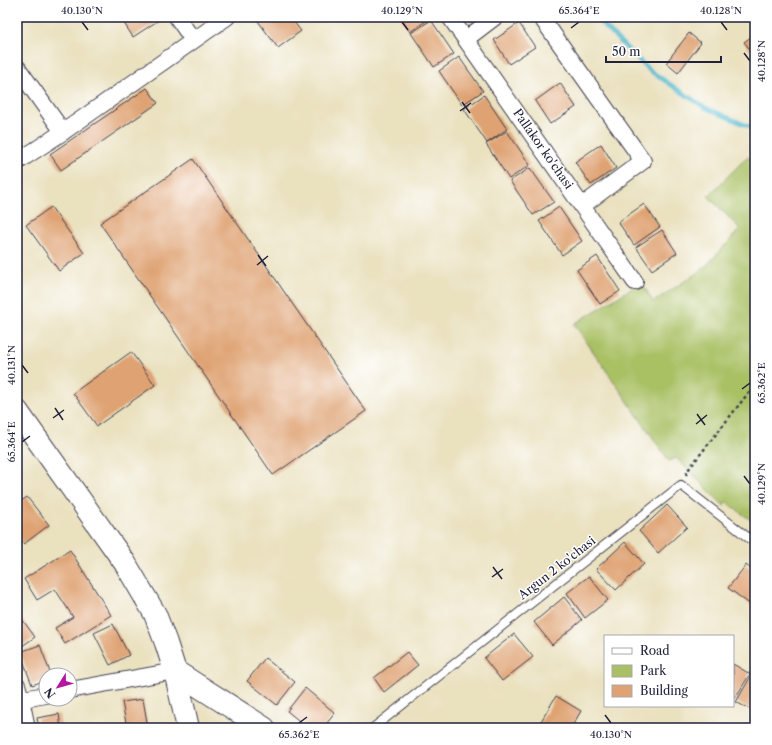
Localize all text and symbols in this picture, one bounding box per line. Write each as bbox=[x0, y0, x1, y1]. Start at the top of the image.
text: 40.130°N bbox=[61, 4, 103, 17]
text: 40.129°N bbox=[381, 4, 423, 17]
text: 65.364°E bbox=[558, 4, 600, 17]
text: 40.128°N bbox=[700, 4, 742, 17]
scale bar bbox=[606, 38, 721, 64]
text: 40.128°N bbox=[755, 40, 768, 82]
text: 50 m bbox=[612, 44, 641, 59]
street label: Pallakor ko'chasi bbox=[510, 106, 577, 192]
text: 40.131°N bbox=[5, 345, 18, 385]
text: 65.362°E bbox=[755, 362, 768, 404]
text: 65.364°E bbox=[5, 421, 18, 463]
text: 40.129°N bbox=[755, 463, 768, 505]
street label: Argun 2 ko'chasi bbox=[514, 533, 598, 603]
legend bbox=[604, 635, 734, 707]
text: Road bbox=[640, 643, 670, 658]
text: Park bbox=[640, 663, 667, 678]
north arrow bbox=[38, 667, 78, 707]
text: Building bbox=[640, 683, 688, 698]
text: N bbox=[41, 685, 58, 701]
text: 65.362°E bbox=[278, 728, 320, 741]
text: 40.130°N bbox=[590, 728, 632, 741]

